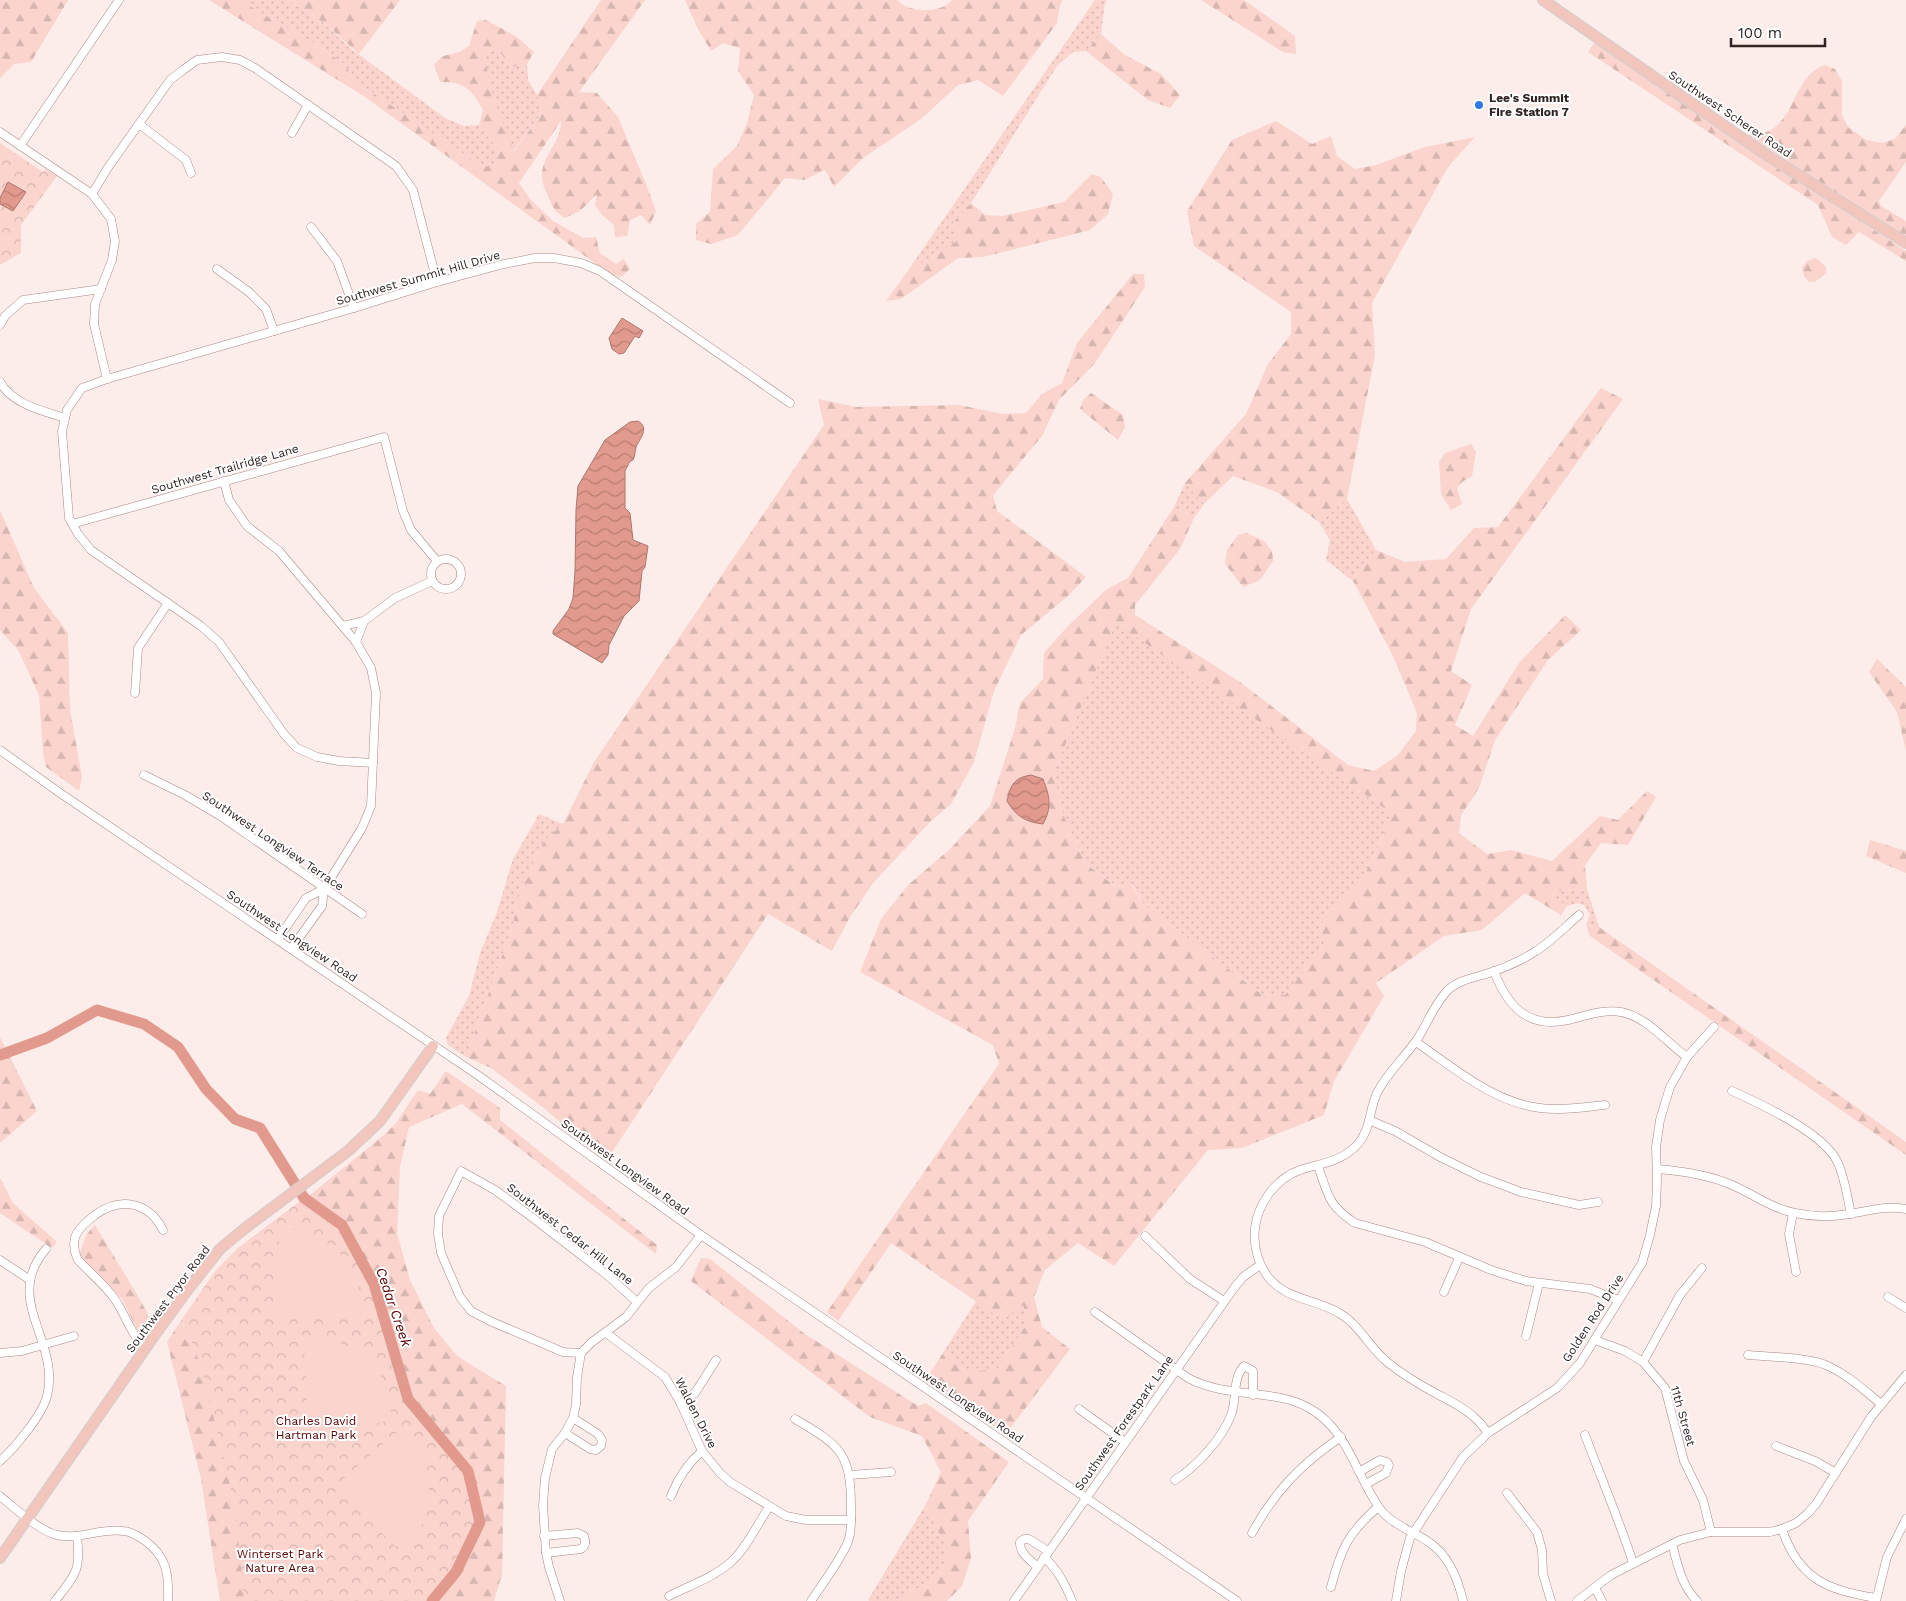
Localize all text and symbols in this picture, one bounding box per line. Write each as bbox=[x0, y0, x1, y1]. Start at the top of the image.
scale bar bbox=[1731, 15, 1825, 47]
text: 100 m bbox=[1738, 24, 1782, 42]
street label: Southwest Scherer Road bbox=[1666, 68, 1794, 160]
place label: Lee's Summit Fire Station 7 bbox=[1489, 91, 1570, 119]
marker: Lee's Summit Fire Station 7 bbox=[1473, 99, 1485, 111]
street label: Southwest Summit Hill Drive bbox=[334, 248, 502, 308]
street label: Southwest Trailridge Lane bbox=[150, 441, 300, 497]
street label: Southwest Longview Terrace bbox=[200, 788, 346, 894]
street label: Southwest Longview Road bbox=[224, 887, 360, 985]
street label: Southwest Longview Road bbox=[558, 1116, 692, 1218]
street label: Southwest Cedar Hill Lane bbox=[504, 1180, 636, 1288]
street label: Southwest Pryor Road bbox=[123, 1243, 213, 1355]
water label: Cedar Creek bbox=[373, 1265, 415, 1349]
street label: Golden Rod Drive bbox=[1559, 1271, 1627, 1365]
street label: Southwest Longview Road bbox=[890, 1348, 1026, 1446]
street label: Southwest Forestpark Lane bbox=[1072, 1353, 1176, 1493]
street label: Walden Drive bbox=[672, 1375, 720, 1451]
street label: 11th Street bbox=[1668, 1384, 1698, 1448]
park label: Charles David Hartman Park bbox=[276, 1414, 357, 1442]
park label: Winterset Park Nature Area bbox=[237, 1547, 324, 1575]

